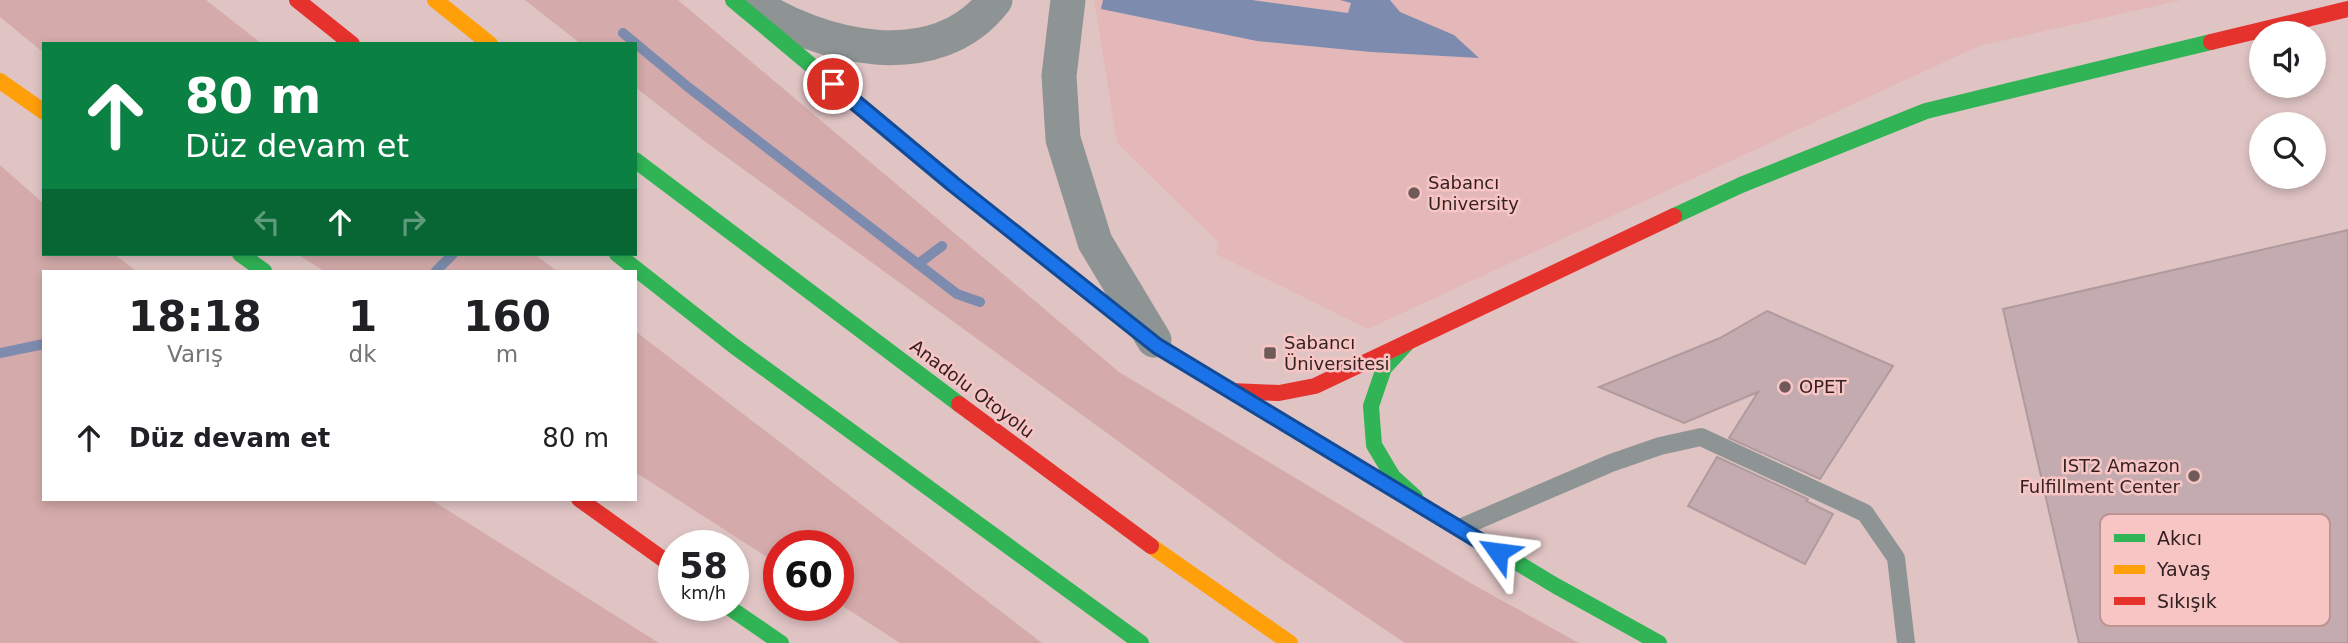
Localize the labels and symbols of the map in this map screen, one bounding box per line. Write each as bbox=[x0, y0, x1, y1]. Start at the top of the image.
pin bbox=[803, 54, 863, 114]
place label: Sabancı University bbox=[1428, 172, 1519, 214]
marker: Sabancı University bbox=[1406, 185, 1422, 201]
place label: Sabancı Üniversitesi bbox=[1284, 332, 1390, 374]
street label: Anadolu Otoyolu bbox=[906, 335, 1038, 442]
marker: Sabancı Üniversitesi bbox=[1262, 345, 1278, 361]
place label: OPET bbox=[1799, 376, 1847, 397]
marker: OPET bbox=[1777, 379, 1793, 395]
place label: IST2 Amazon Fulfillment Center bbox=[2020, 455, 2181, 497]
marker: IST2 Amazon Fulfillment Center bbox=[2186, 468, 2202, 484]
legend bbox=[2100, 514, 2330, 626]
position arrow bbox=[1461, 515, 1535, 589]
text: Akıcı bbox=[2157, 527, 2202, 549]
speed limit sign: 60 bbox=[763, 530, 854, 621]
text: Yavaş bbox=[2156, 558, 2210, 580]
text: Sıkışık bbox=[2157, 590, 2217, 612]

